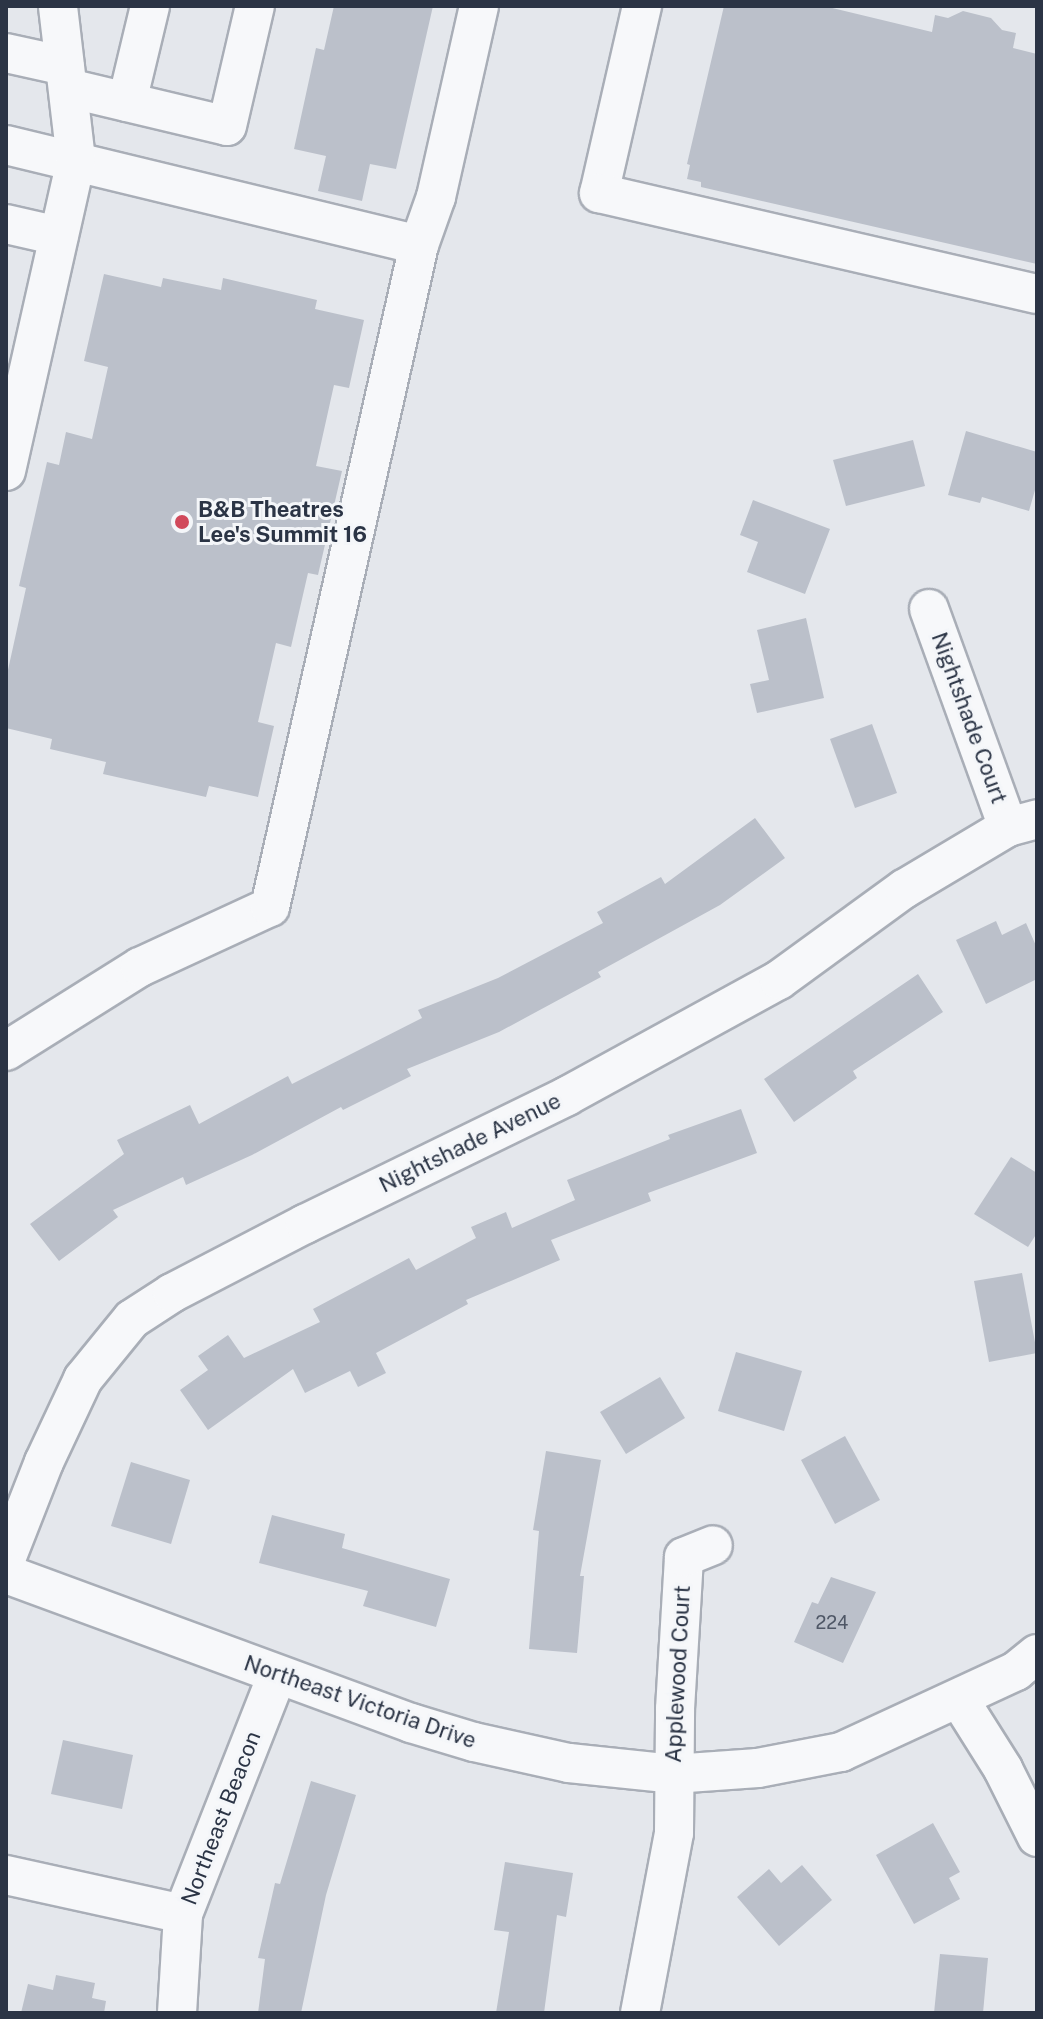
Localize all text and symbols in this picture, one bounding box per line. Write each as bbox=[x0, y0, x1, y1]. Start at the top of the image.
place label: B&B Theatres Lee's Summit 16 bbox=[198, 496, 367, 548]
marker: B&B Theatres Lee's Summit 16 bbox=[173, 513, 191, 531]
street label: Nightshade Court bbox=[926, 629, 1012, 807]
street label: Nightshade Avenue bbox=[375, 1088, 565, 1198]
street label: Applewood Court bbox=[660, 1585, 696, 1763]
house number: 224 bbox=[816, 1612, 848, 1634]
street label: Northeast Victoria Drive bbox=[240, 1650, 480, 1754]
street label: Northeast Beacon bbox=[176, 1727, 266, 1909]

